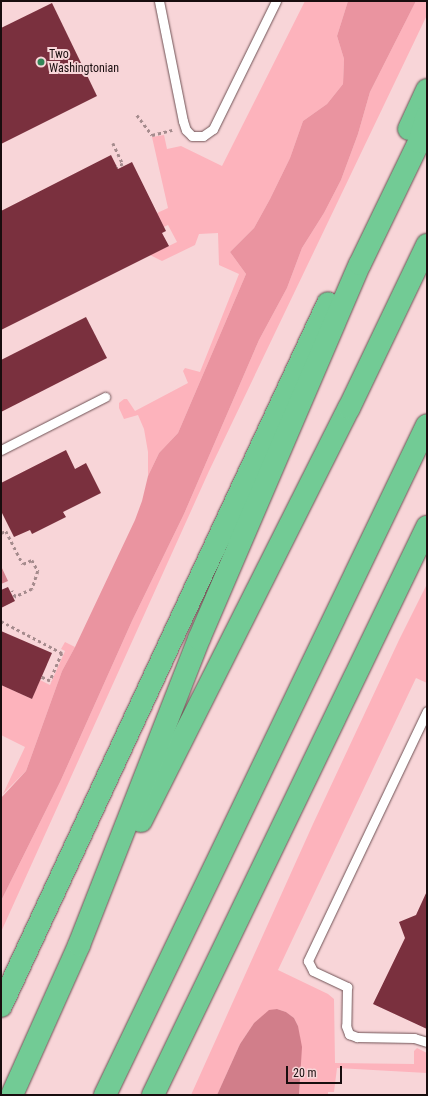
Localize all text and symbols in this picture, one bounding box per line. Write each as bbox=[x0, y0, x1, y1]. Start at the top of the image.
place label: Two Washingtonian bbox=[49, 48, 119, 76]
marker: Two Washingtonian bbox=[36, 57, 46, 67]
scale bar bbox=[288, 1058, 344, 1084]
text: 20 m bbox=[293, 1066, 317, 1080]

